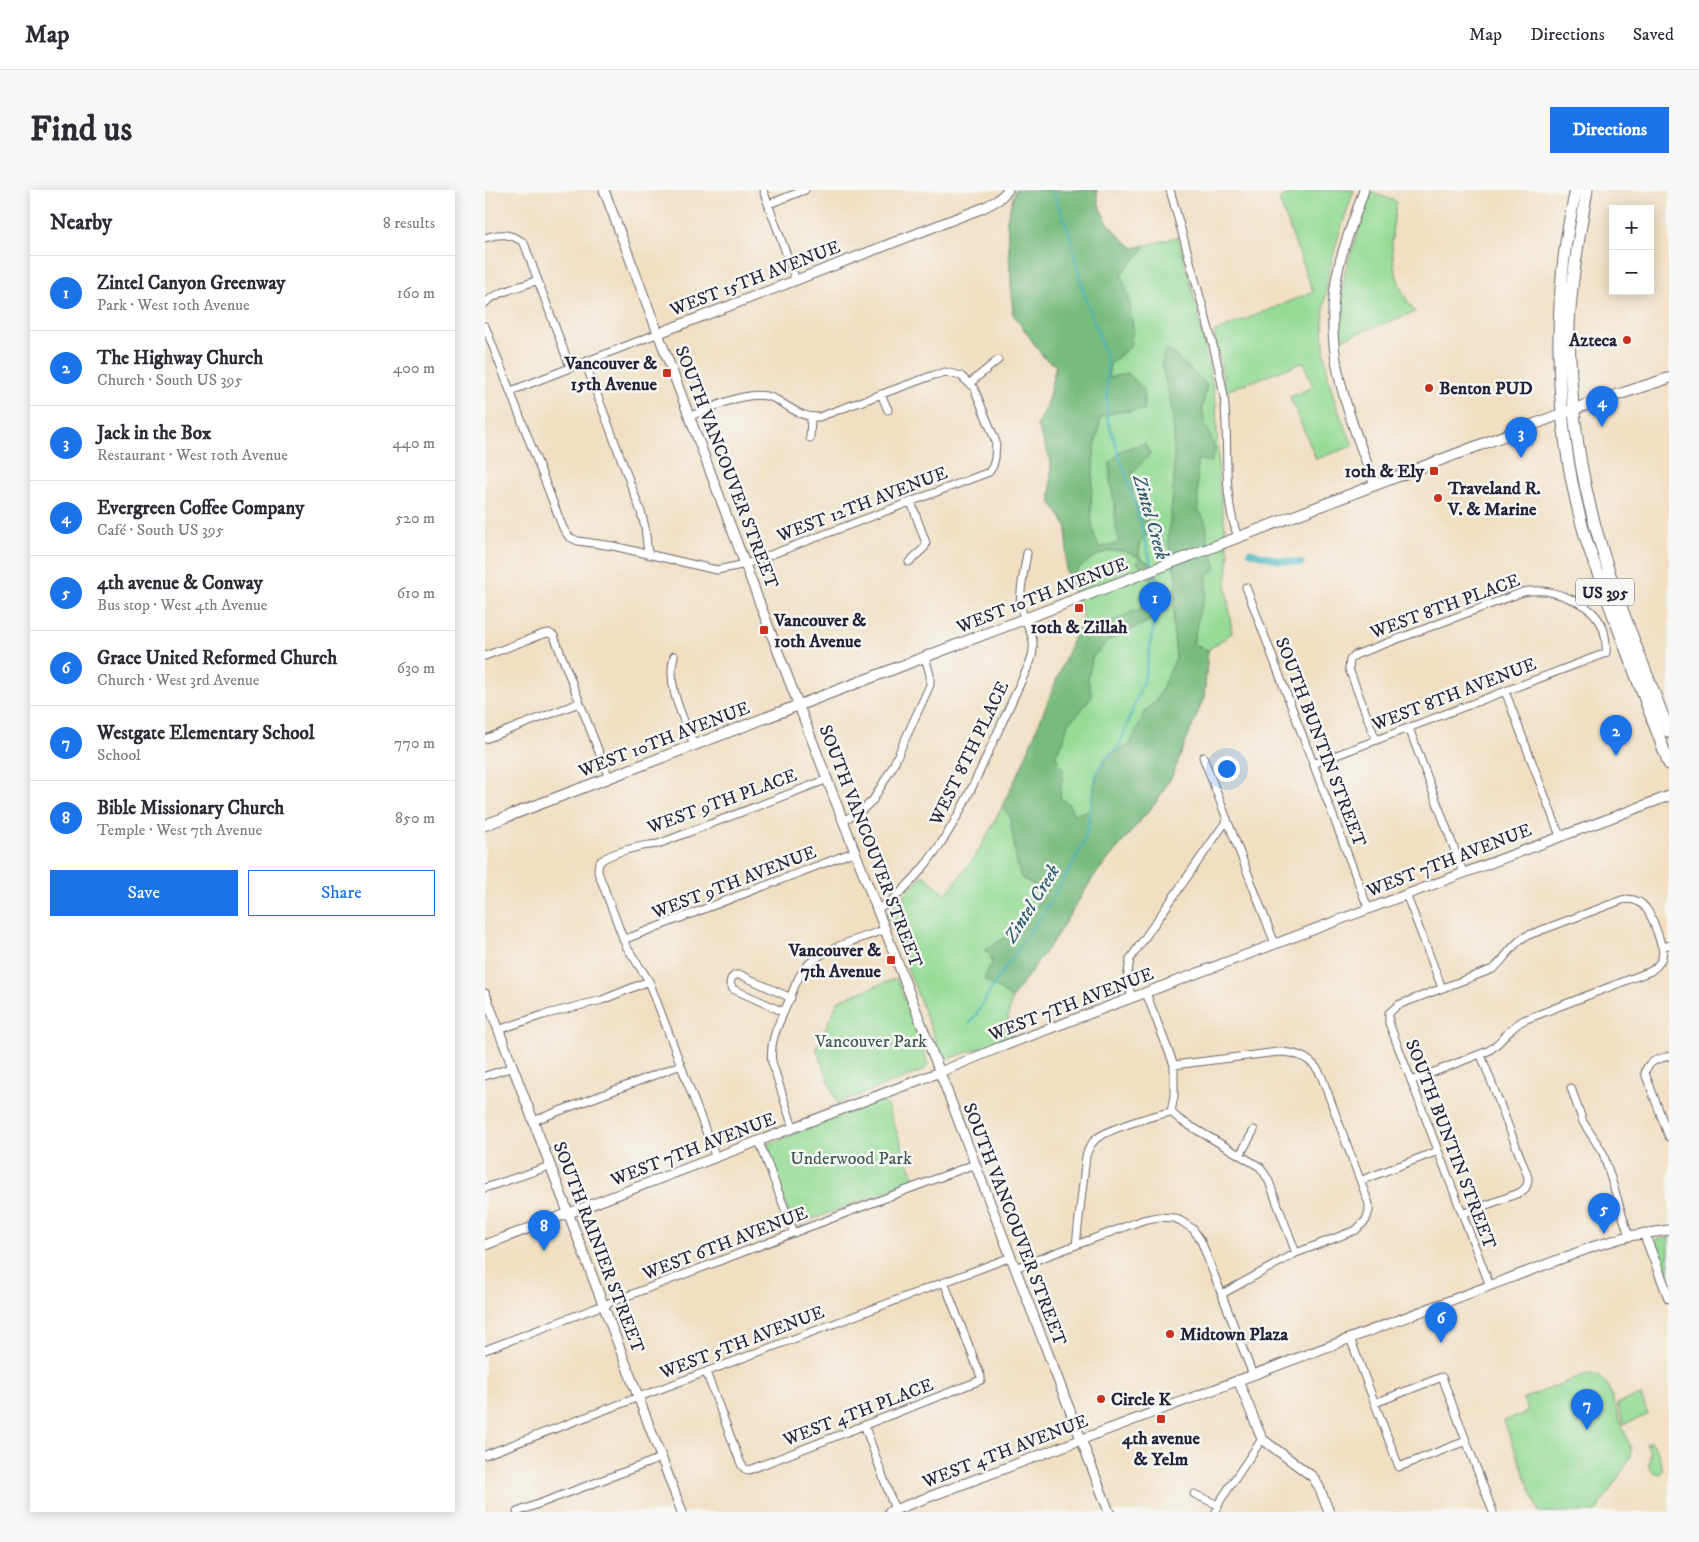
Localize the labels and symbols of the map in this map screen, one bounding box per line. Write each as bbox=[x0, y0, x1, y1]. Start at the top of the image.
street label: WEST 15TH AVENUE bbox=[666, 236, 844, 322]
place label: Azteca bbox=[1568, 330, 1617, 352]
marker: Azteca bbox=[1621, 334, 1633, 346]
street label: SOUTH VANCOUVER STREET bbox=[670, 343, 783, 592]
place label: Vancouver & 15th Avenue bbox=[564, 353, 658, 396]
marker: Vancouver & 15th Avenue bbox=[661, 367, 673, 379]
place label: Benton PUD bbox=[1439, 378, 1533, 400]
marker: Benton PUD bbox=[1423, 382, 1435, 394]
pin: 4 bbox=[1586, 386, 1618, 427]
pin: 3 bbox=[1505, 417, 1537, 458]
place label: 10th & Ely bbox=[1345, 461, 1424, 483]
street label: WEST 12TH AVENUE bbox=[773, 462, 951, 548]
marker: 10th & Ely bbox=[1428, 465, 1440, 477]
water label: Zintel Creek bbox=[1127, 471, 1174, 563]
place label: Traveland R. V. & Marine bbox=[1447, 478, 1541, 521]
marker: Traveland R. V. & Marine bbox=[1432, 492, 1444, 504]
street label: WEST 10TH AVENUE bbox=[953, 553, 1131, 639]
street label: WEST 8TH PLACE bbox=[1367, 570, 1523, 645]
road number: US 395 bbox=[1576, 578, 1634, 606]
pin: 1 bbox=[1139, 582, 1171, 623]
marker: 10th & Zillah bbox=[1073, 602, 1085, 614]
place label: Vancouver & 10th Avenue bbox=[773, 610, 866, 653]
place label: 10th & Zillah bbox=[1030, 617, 1128, 639]
marker: Vancouver & 10th Avenue bbox=[758, 624, 770, 636]
street label: SOUTH BUNTIN STREET bbox=[1270, 635, 1370, 850]
street label: WEST 8TH AVENUE bbox=[1368, 653, 1540, 737]
street label: WEST 8TH PLACE bbox=[925, 678, 1014, 830]
street label: WEST 10TH AVENUE bbox=[575, 697, 753, 783]
pin: 2 bbox=[1600, 715, 1632, 756]
street label: SOUTH VANCOUVER STREET bbox=[814, 722, 927, 971]
your location bbox=[1214, 756, 1240, 782]
street label: WEST 9TH PLACE bbox=[644, 765, 800, 840]
street label: WEST 7TH AVENUE bbox=[1363, 819, 1535, 903]
street label: WEST 9TH AVENUE bbox=[648, 841, 820, 925]
water label: Zintel Creek bbox=[999, 861, 1065, 948]
place label: Vancouver & 7th Avenue bbox=[788, 940, 882, 983]
marker: Vancouver & 7th Avenue bbox=[885, 954, 897, 966]
street label: WEST 7TH AVENUE bbox=[985, 963, 1157, 1047]
park label: Vancouver Park bbox=[814, 1031, 927, 1053]
street label: SOUTH BUNTIN STREET bbox=[1400, 1037, 1500, 1252]
street label: SOUTH VANCOUVER STREET bbox=[958, 1100, 1071, 1349]
street label: WEST 7TH AVENUE bbox=[607, 1108, 779, 1192]
street label: SOUTH RAINIER STREET bbox=[548, 1139, 649, 1356]
park label: Underwood Park bbox=[790, 1148, 912, 1170]
pin: 5 bbox=[1588, 1193, 1620, 1234]
street label: WEST 6TH AVENUE bbox=[639, 1202, 811, 1286]
pin: 8 bbox=[528, 1210, 560, 1251]
street label: WEST 5TH AVENUE bbox=[656, 1301, 828, 1385]
pin: 6 bbox=[1425, 1302, 1457, 1343]
place label: Midtown Plaza bbox=[1180, 1324, 1289, 1346]
marker: Midtown Plaza bbox=[1164, 1328, 1176, 1340]
street label: WEST 4TH PLACE bbox=[779, 1374, 937, 1452]
place label: Circle K bbox=[1111, 1389, 1172, 1411]
pin: 7 bbox=[1571, 1389, 1603, 1430]
marker: Circle K bbox=[1095, 1393, 1107, 1405]
street label: WEST 4TH AVENUE bbox=[918, 1410, 1092, 1494]
marker: 4th avenue & Yelm bbox=[1155, 1413, 1167, 1425]
place label: 4th avenue & Yelm bbox=[1121, 1428, 1200, 1471]

